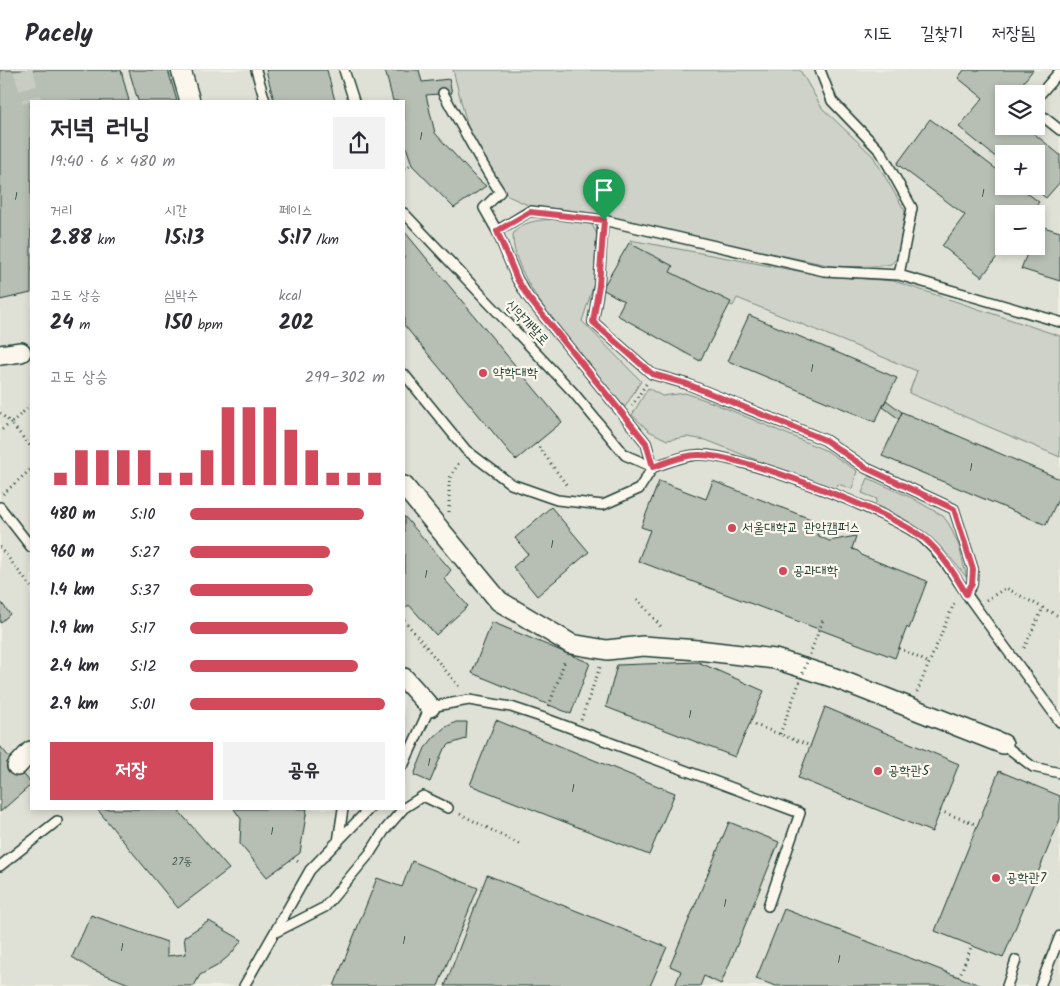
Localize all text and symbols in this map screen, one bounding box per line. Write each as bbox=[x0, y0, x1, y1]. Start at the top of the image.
text: Pacely bbox=[25, 15, 93, 54]
text: 지도 bbox=[863, 20, 892, 49]
text: 길찾기 bbox=[920, 20, 964, 49]
text: 저장됨 bbox=[992, 20, 1035, 49]
map controls bbox=[995, 85, 1045, 255]
button: layers bbox=[995, 85, 1045, 135]
text: 저녁 러닝 bbox=[50, 107, 151, 152]
button: share bbox=[333, 117, 385, 169]
house number: 1 bbox=[419, 128, 423, 146]
button: + bbox=[995, 145, 1045, 195]
text: 19:40 · 6 × 480 m bbox=[50, 149, 175, 174]
pin bbox=[583, 169, 625, 220]
icon: arrive bbox=[590, 176, 618, 204]
house number: 1 bbox=[981, 185, 985, 203]
house number: 1 bbox=[14, 188, 18, 206]
text: 거리 bbox=[50, 200, 73, 222]
text: 시간 bbox=[164, 200, 187, 222]
text: 페이스 bbox=[279, 200, 312, 222]
button: − bbox=[995, 205, 1045, 255]
text: 2.88 bbox=[50, 222, 92, 255]
text: 15:13 bbox=[164, 222, 204, 255]
text: 5:17 bbox=[279, 222, 311, 255]
text: km bbox=[92, 229, 115, 251]
text: /km bbox=[311, 229, 339, 251]
text: 고도 상승 bbox=[50, 285, 101, 307]
text: 심박수 bbox=[164, 285, 198, 307]
text: kcal bbox=[279, 285, 301, 307]
street label: 신약개발로 bbox=[500, 295, 554, 351]
text: 24 bbox=[50, 307, 74, 340]
text: 150 bbox=[164, 307, 192, 340]
text: 202 bbox=[279, 307, 314, 340]
text: m bbox=[74, 314, 90, 336]
text: bpm bbox=[192, 314, 223, 336]
house number: 1 bbox=[810, 360, 814, 378]
place label: 약학대학 bbox=[493, 362, 538, 384]
text: 고도 상승 bbox=[50, 365, 108, 390]
text: 299–302 m bbox=[305, 365, 385, 390]
marker: 약학대학 bbox=[477, 367, 489, 379]
house number: 1 bbox=[969, 459, 973, 477]
text: 480 m bbox=[50, 502, 96, 527]
text: 5:10 bbox=[130, 502, 156, 527]
place label: 서울대학교 관악캠퍼스 bbox=[742, 517, 860, 539]
marker: 서울대학교 관악캠퍼스 bbox=[726, 522, 738, 534]
house number: 1 bbox=[550, 536, 554, 554]
text: 960 m bbox=[50, 540, 94, 565]
text: 5:27 bbox=[130, 540, 159, 565]
place label: 공과대학 bbox=[793, 560, 838, 582]
marker: 공과대학 bbox=[777, 565, 789, 577]
house number: 1 bbox=[424, 566, 428, 584]
text: 1.4 km bbox=[50, 578, 95, 603]
text: 5:37 bbox=[130, 578, 159, 603]
text: 1.9 km bbox=[50, 616, 94, 641]
text: 5:17 bbox=[130, 616, 155, 641]
text: 2.4 km bbox=[50, 654, 99, 679]
text: 5:12 bbox=[130, 654, 157, 679]
text: 2.9 km bbox=[50, 692, 98, 717]
text: 5:01 bbox=[130, 692, 156, 717]
house number: 1 bbox=[688, 706, 692, 724]
button: 저장 bbox=[50, 742, 213, 800]
button: 공유 bbox=[223, 742, 385, 800]
house number: 1 bbox=[427, 754, 431, 772]
place label: 공학관5 bbox=[888, 760, 931, 782]
marker: 공학관5 bbox=[872, 765, 884, 777]
house number: 1 bbox=[571, 780, 575, 798]
house number: 1 bbox=[270, 823, 274, 841]
house number: 27동 bbox=[172, 853, 192, 871]
place label: 공학관7 bbox=[1006, 867, 1047, 889]
marker: 공학관7 bbox=[990, 872, 1002, 884]
house number: 1 bbox=[723, 895, 727, 913]
house number: 1 bbox=[402, 932, 406, 950]
house number: 1 bbox=[120, 939, 124, 957]
house number: 1 bbox=[837, 951, 841, 969]

